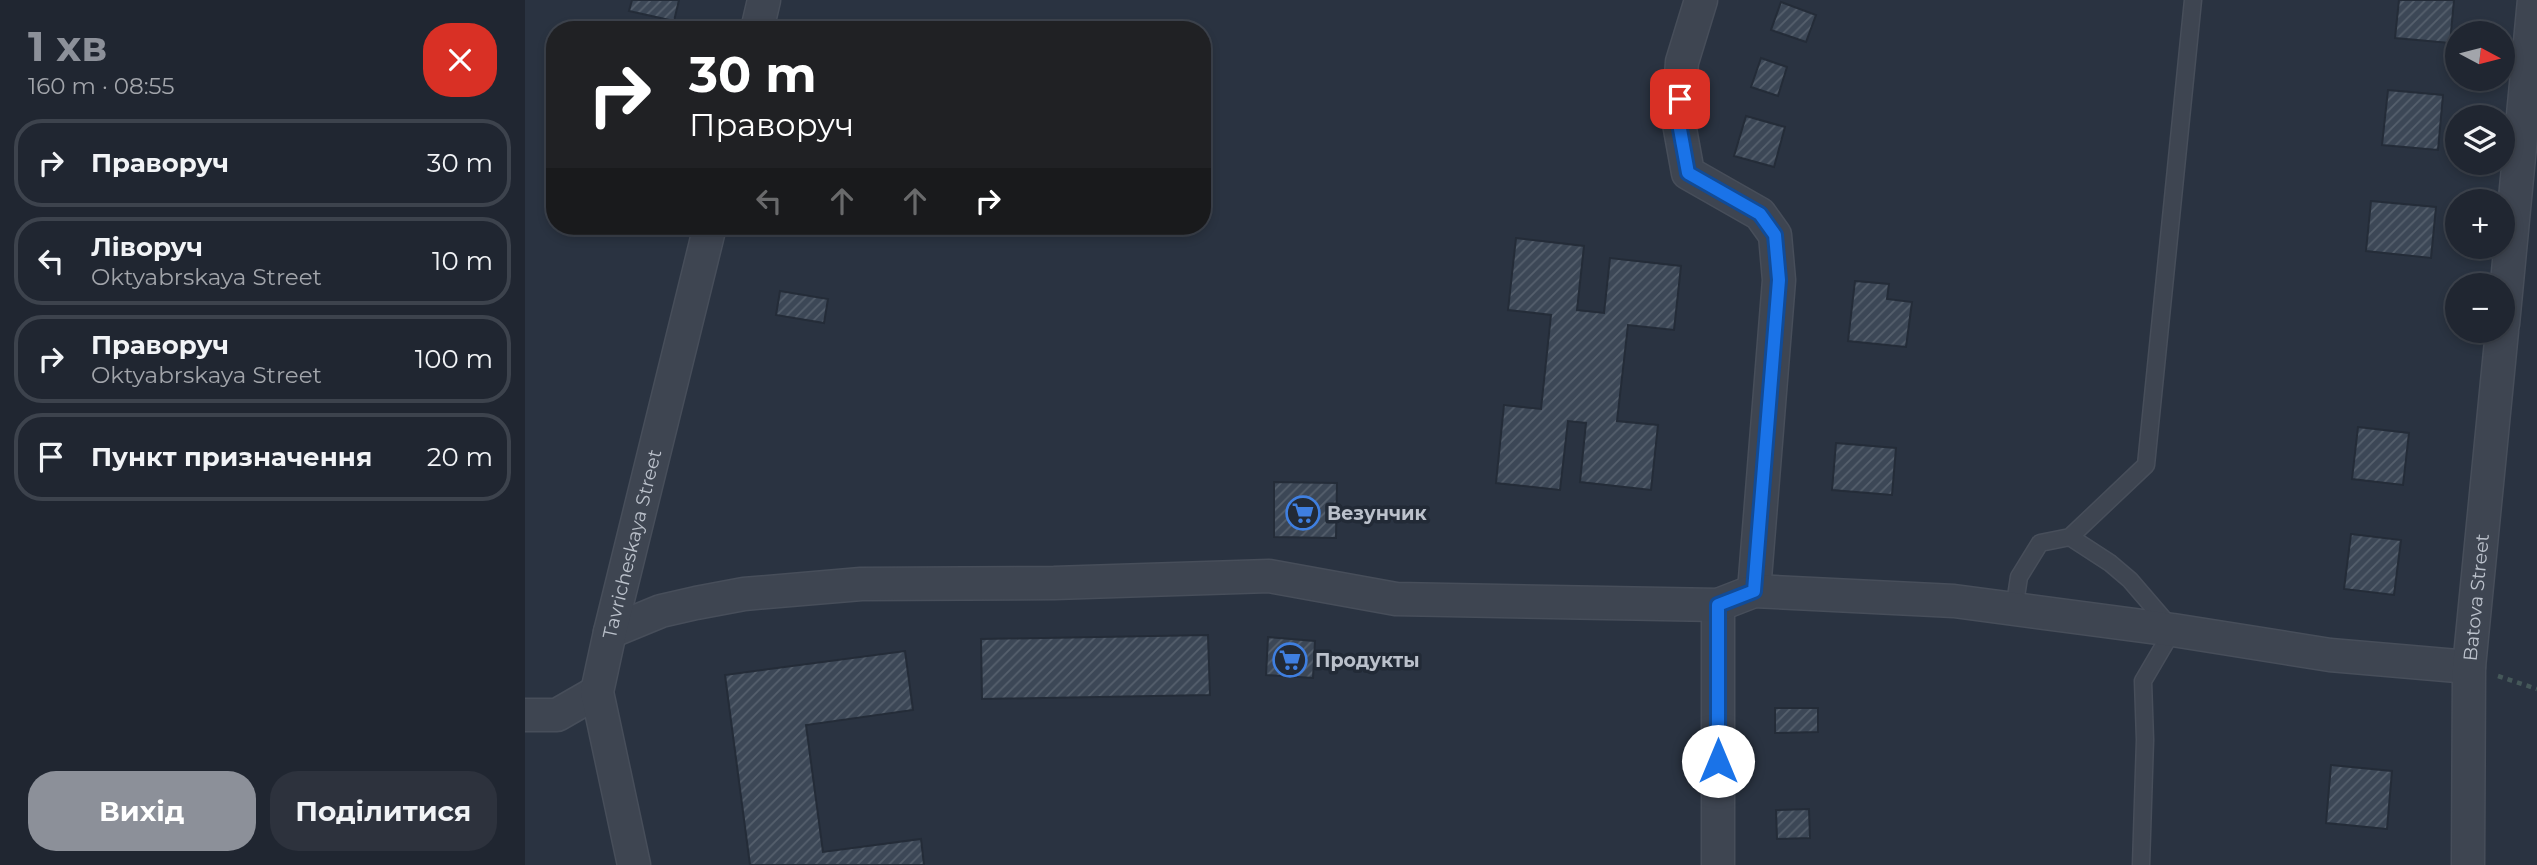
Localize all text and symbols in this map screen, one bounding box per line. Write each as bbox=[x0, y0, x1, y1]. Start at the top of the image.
text: 1 хв bbox=[28, 20, 107, 72]
north arrow bbox=[2445, 21, 2515, 91]
map controls bbox=[2445, 21, 2515, 343]
button: close bbox=[423, 23, 497, 97]
text: 30 m bbox=[689, 45, 817, 104]
icon: right bbox=[574, 49, 665, 140]
pin bbox=[1650, 69, 1710, 129]
text: 160 m · 08:55 bbox=[28, 72, 175, 100]
icon: arrive bbox=[1661, 80, 1699, 118]
text: Праворуч bbox=[689, 105, 854, 144]
button: layers bbox=[2445, 105, 2515, 175]
icon: right bbox=[32, 144, 70, 182]
text: Праворуч bbox=[91, 147, 229, 179]
text: 30 m bbox=[427, 147, 493, 179]
icon: left bbox=[750, 182, 788, 220]
icon: ahead bbox=[823, 182, 861, 220]
icon: ahead bbox=[896, 182, 934, 220]
icon: right bbox=[969, 182, 1007, 220]
button: + bbox=[2445, 189, 2515, 259]
text: Ліворуч bbox=[91, 231, 203, 263]
icon: left bbox=[32, 242, 70, 280]
text: 10 m bbox=[432, 245, 493, 277]
text: Oktyabrskaya Street bbox=[91, 263, 322, 291]
button: − bbox=[2445, 273, 2515, 343]
text: Праворуч bbox=[91, 329, 229, 361]
icon: right bbox=[32, 340, 70, 378]
text: 100 m bbox=[415, 343, 493, 375]
text: Oktyabrskaya Street bbox=[91, 361, 322, 389]
icon: arrive bbox=[32, 438, 70, 476]
text: Пункт призначення bbox=[91, 441, 372, 473]
text: 20 m bbox=[427, 441, 493, 473]
street label: Tavricheskaya Street bbox=[598, 447, 667, 641]
supermarket icon: Везунчик bbox=[1284, 494, 1322, 532]
place label: Везунчик bbox=[1327, 502, 1427, 525]
street label: Batova Street bbox=[2459, 532, 2494, 662]
supermarket icon: Продукты bbox=[1271, 641, 1309, 679]
place label: Продукты bbox=[1315, 649, 1419, 672]
position arrow bbox=[1681, 724, 1755, 798]
button: Вихід bbox=[28, 771, 256, 851]
button: Поділитися bbox=[270, 771, 497, 851]

